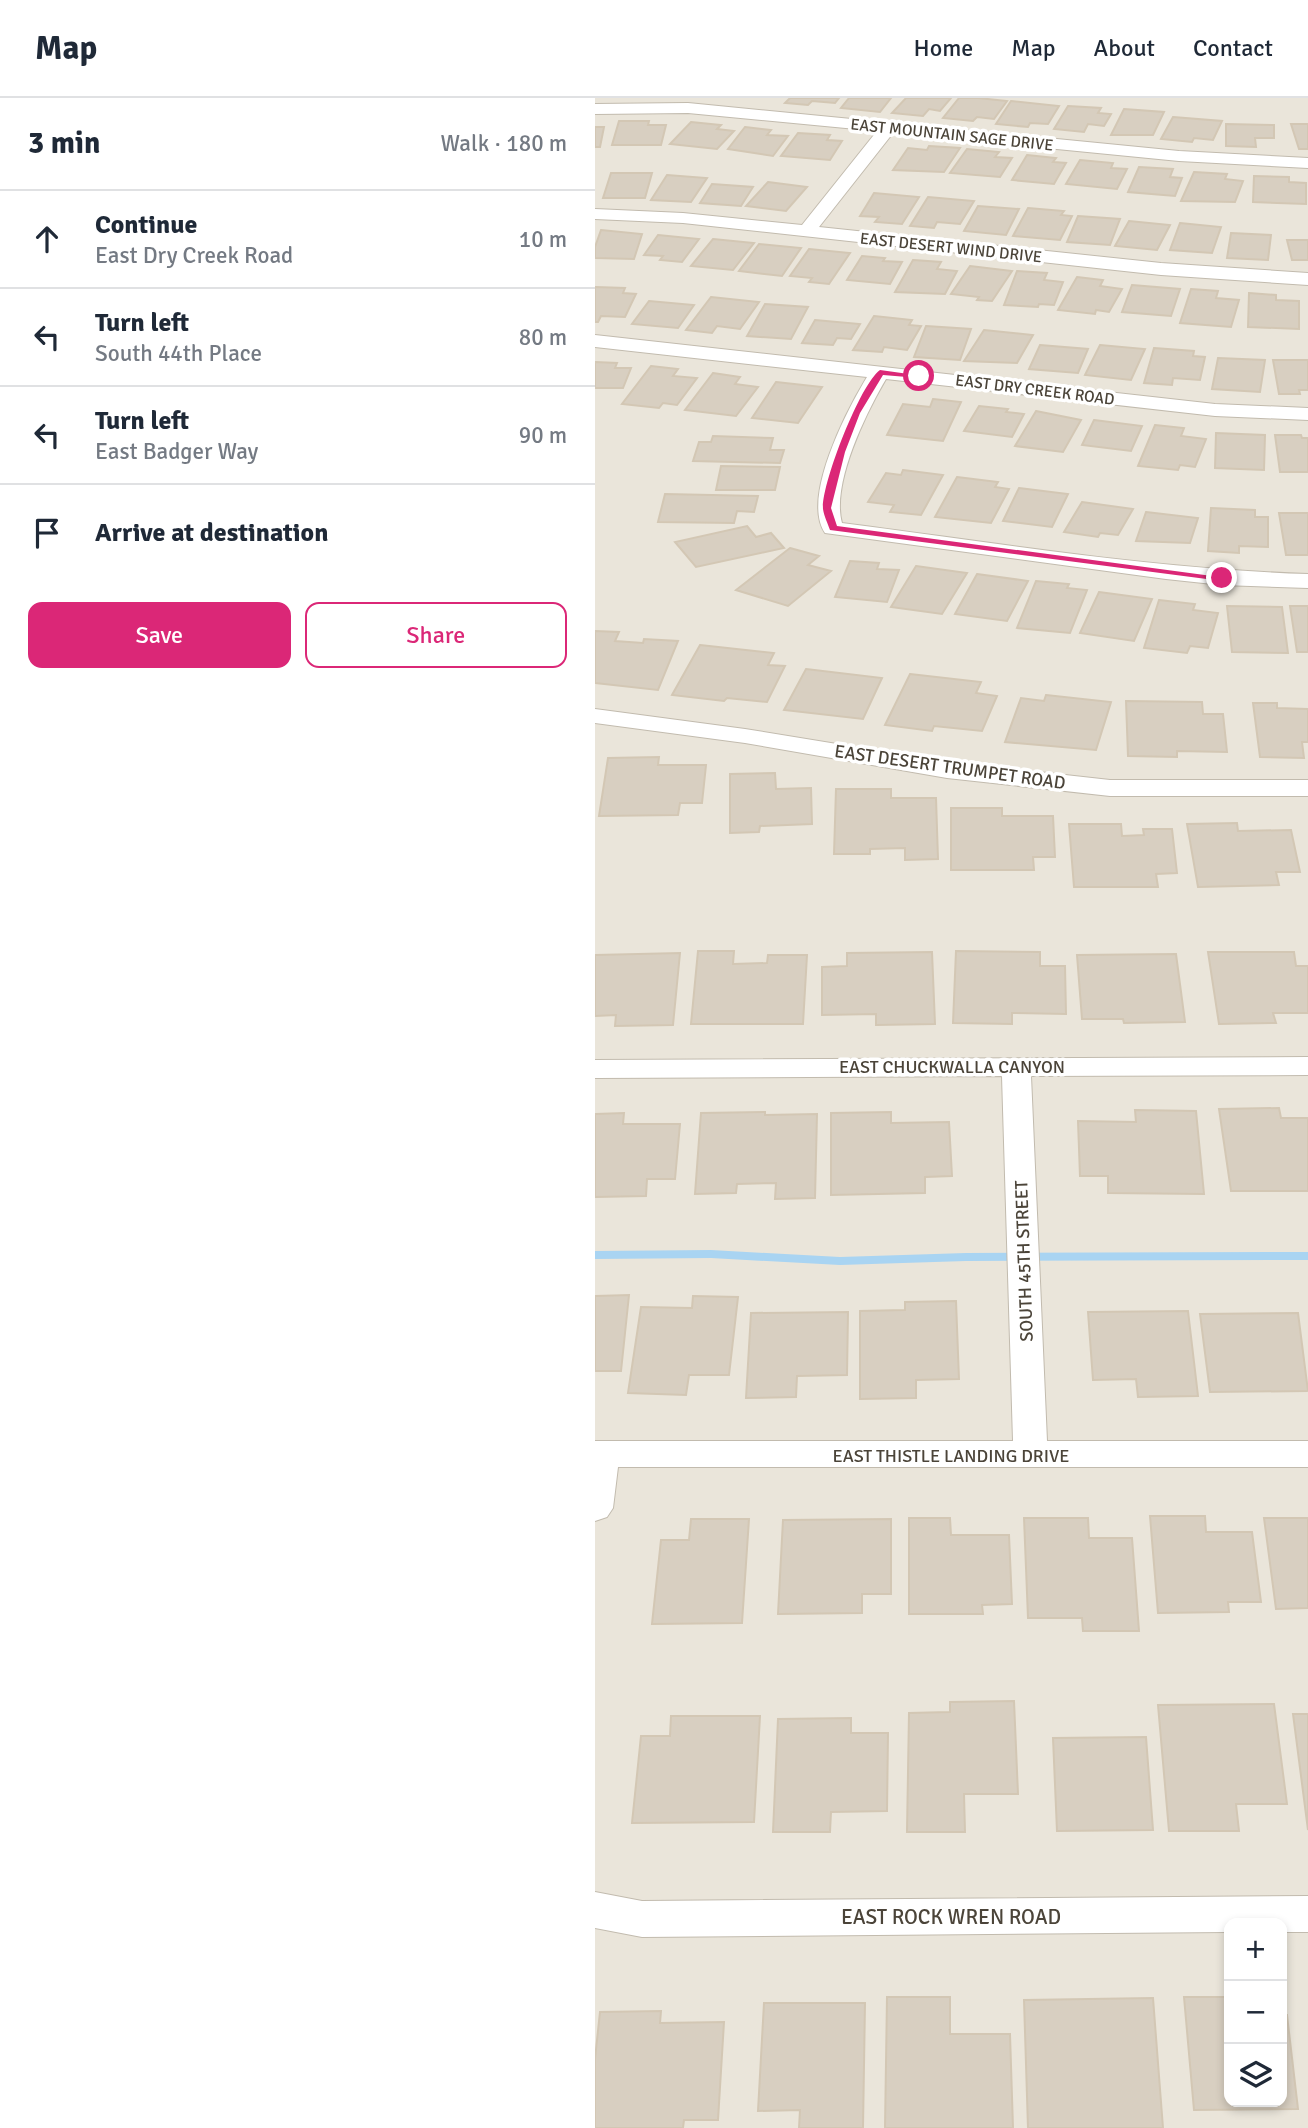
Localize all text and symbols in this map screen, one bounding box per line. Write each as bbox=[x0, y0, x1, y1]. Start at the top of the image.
text: Map bbox=[35, 28, 97, 69]
text: Home bbox=[913, 33, 973, 63]
text: Map bbox=[1011, 33, 1056, 63]
text: About bbox=[1094, 33, 1155, 63]
text: Contact bbox=[1193, 33, 1273, 63]
street label: EAST MOUNTAIN SAGE DRIVE bbox=[850, 114, 1054, 156]
text: 3 min bbox=[28, 125, 100, 162]
text: Walk · 180 m bbox=[441, 129, 567, 158]
text: Continue bbox=[95, 209, 197, 241]
icon: ahead bbox=[28, 220, 66, 258]
text: 10 m bbox=[519, 225, 567, 254]
street label: EAST DESERT WIND DRIVE bbox=[859, 228, 1043, 267]
text: East Dry Creek Road bbox=[95, 241, 293, 270]
text: Turn left bbox=[95, 307, 189, 339]
icon: left bbox=[28, 318, 66, 356]
text: 80 m bbox=[519, 323, 567, 352]
text: South 44th Place bbox=[95, 339, 262, 368]
route start bbox=[903, 360, 934, 391]
street label: EAST DRY CREEK ROAD bbox=[954, 370, 1116, 410]
text: Turn left bbox=[95, 405, 189, 437]
icon: left bbox=[28, 416, 66, 454]
text: 90 m bbox=[519, 421, 567, 450]
text: East Badger Way bbox=[95, 437, 258, 466]
icon: arrive bbox=[28, 514, 66, 552]
text: Arrive at destination bbox=[95, 517, 328, 549]
route end bbox=[1206, 562, 1237, 593]
button: Save bbox=[28, 602, 291, 668]
button: Share bbox=[305, 602, 567, 668]
street label: EAST DESERT TRUMPET ROAD bbox=[833, 740, 1067, 794]
street label: EAST CHUCKWALLA CANYON bbox=[839, 1056, 1065, 1078]
street label: SOUTH 45TH STREET bbox=[1010, 1180, 1038, 1342]
street label: EAST THISTLE LANDING DRIVE bbox=[832, 1445, 1070, 1467]
street label: EAST ROCK WREN ROAD bbox=[841, 1904, 1061, 1930]
map controls bbox=[1224, 1918, 1287, 2107]
button: + bbox=[1224, 1918, 1287, 1981]
button: − bbox=[1224, 1981, 1287, 2044]
button: layers bbox=[1224, 2044, 1287, 2107]

